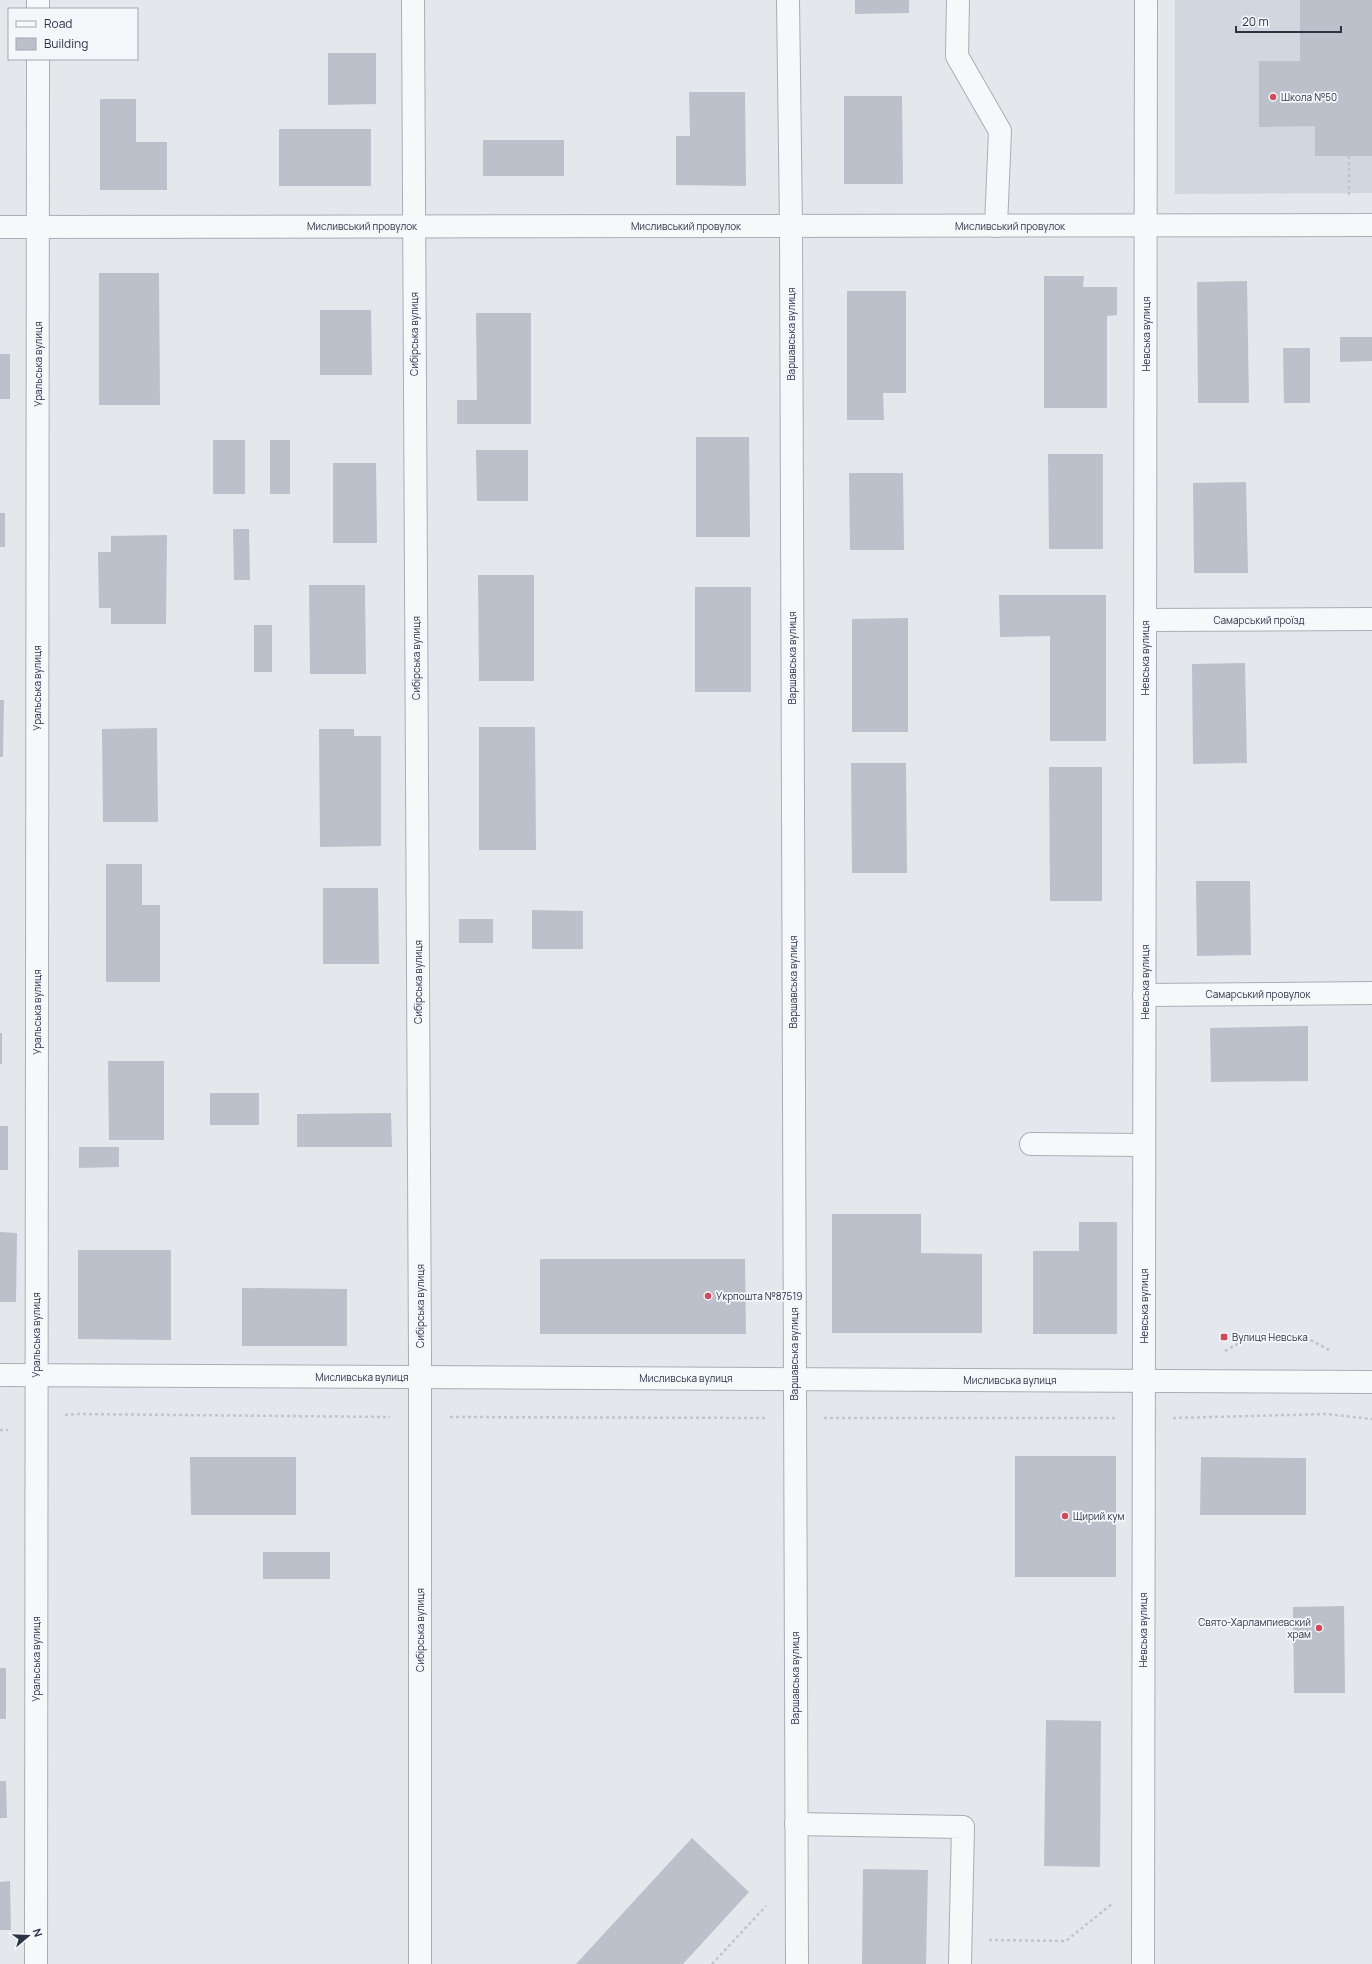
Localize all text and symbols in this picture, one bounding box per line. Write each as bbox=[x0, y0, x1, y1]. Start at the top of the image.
legend bbox=[8, 8, 138, 60]
scale bar bbox=[1236, 8, 1341, 34]
text: 20 m bbox=[1242, 13, 1269, 30]
text: Road bbox=[44, 15, 72, 32]
text: Building bbox=[44, 35, 88, 52]
place label: Школа №50 bbox=[1281, 90, 1337, 104]
marker: Школа №50 bbox=[1268, 92, 1278, 102]
street label: Мисливський провулок bbox=[307, 219, 418, 233]
street label: Мисливський провулок bbox=[631, 219, 742, 233]
street label: Мисливський провулок bbox=[955, 219, 1066, 233]
street label: Варшавська вулиця bbox=[784, 287, 798, 381]
street label: Сибірська вулиця bbox=[407, 292, 421, 376]
street label: Невська вулиця bbox=[1139, 296, 1153, 372]
street label: Уральська вулиця bbox=[31, 321, 45, 407]
street label: Варшавська вулиця bbox=[785, 611, 799, 705]
street label: Самарський проїзд bbox=[1213, 613, 1305, 627]
street label: Сибірська вулиця bbox=[409, 616, 423, 700]
street label: Невська вулиця bbox=[1138, 620, 1152, 696]
street label: Уральська вулиця bbox=[30, 645, 44, 731]
street label: Варшавська вулиця bbox=[786, 935, 800, 1029]
street label: Сибірська вулиця bbox=[411, 940, 425, 1024]
street label: Невська вулиця bbox=[1138, 944, 1152, 1020]
street label: Уральська вулиця bbox=[30, 969, 44, 1055]
street label: Самарський провулок bbox=[1206, 987, 1311, 1001]
street label: Сибірська вулиця bbox=[413, 1264, 427, 1348]
street label: Невська вулиця bbox=[1137, 1268, 1151, 1344]
place label: Укрпошта №87519 bbox=[716, 1289, 803, 1303]
marker: Укрпошта №87519 bbox=[703, 1291, 713, 1301]
street label: Уральська вулиця bbox=[29, 1292, 43, 1378]
street label: Варшавська вулиця bbox=[787, 1307, 801, 1401]
place label: Вулиця Невська bbox=[1232, 1330, 1308, 1344]
marker: Вулиця Невська bbox=[1219, 1332, 1229, 1342]
street label: Мисливська вулиця bbox=[315, 1370, 409, 1384]
street label: Мисливська вулиця bbox=[639, 1371, 733, 1385]
street label: Мисливська вулиця bbox=[963, 1373, 1057, 1387]
place label: Щирий кум bbox=[1073, 1509, 1124, 1523]
marker: Щирий кум bbox=[1060, 1511, 1070, 1521]
street label: Сибірська вулиця bbox=[413, 1588, 427, 1672]
street label: Невська вулиця bbox=[1136, 1592, 1150, 1668]
place label: Свято-Харлампиевский храм bbox=[1198, 1615, 1311, 1641]
street label: Уральська вулиця bbox=[29, 1616, 43, 1702]
marker: Свято-Харлампиевский храм bbox=[1314, 1623, 1324, 1633]
street label: Варшавська вулиця bbox=[788, 1631, 802, 1725]
north arrow bbox=[8, 1916, 48, 1956]
text: N bbox=[30, 1926, 46, 1939]

